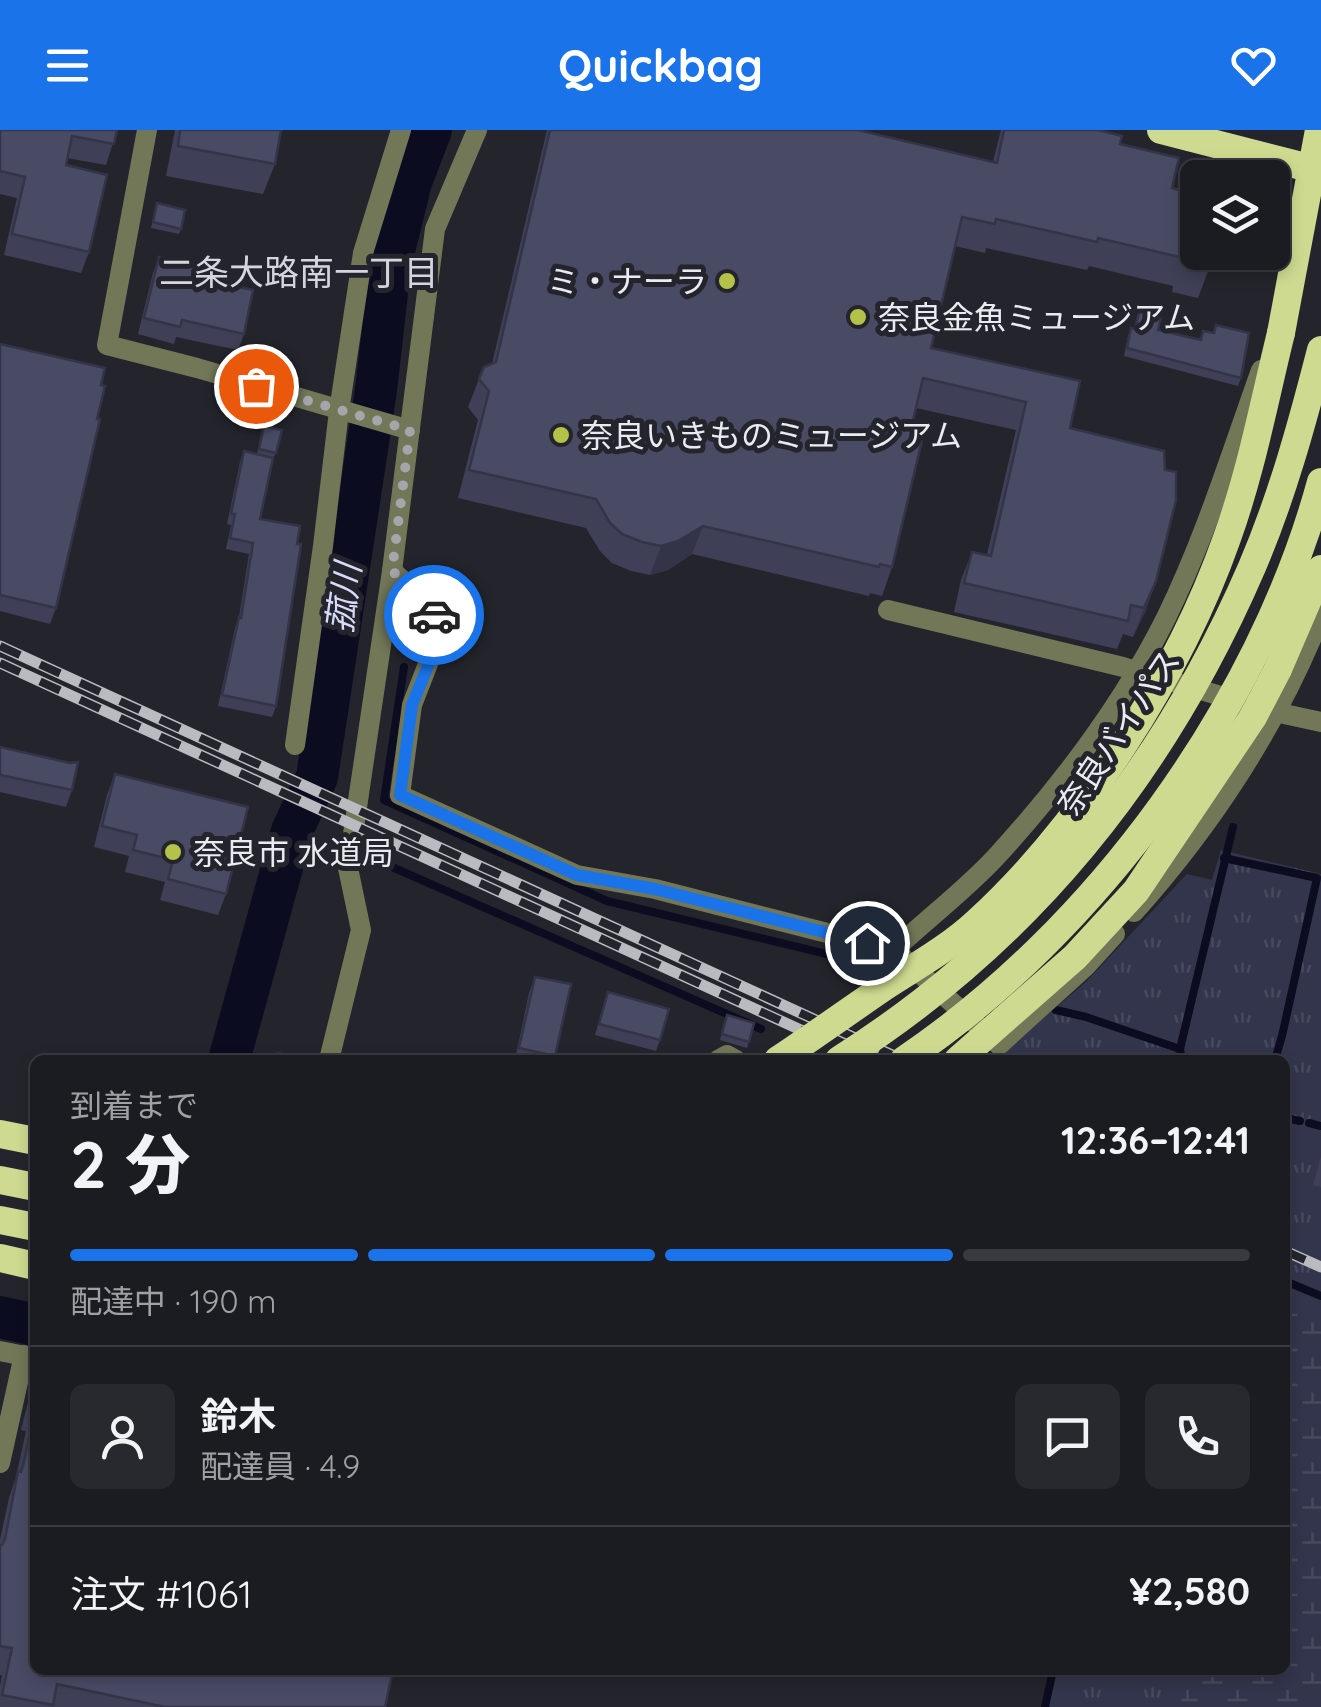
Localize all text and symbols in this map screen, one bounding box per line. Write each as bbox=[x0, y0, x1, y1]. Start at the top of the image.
text: Quickbag bbox=[558, 37, 763, 93]
icon: menu bbox=[40, 38, 95, 93]
icon: heart bbox=[1226, 38, 1281, 93]
map controls bbox=[1180, 160, 1290, 270]
button: layers bbox=[1180, 160, 1290, 270]
district label: 二条大路南一丁目 bbox=[159, 250, 439, 294]
place label: ミ・ナーラ bbox=[547, 261, 707, 301]
marker: ミ・ナーラ bbox=[716, 270, 738, 292]
place label: 奈良金魚ミュージアム bbox=[878, 297, 1195, 337]
marker: 奈良金魚ミュージアム bbox=[847, 306, 869, 328]
pin bbox=[214, 344, 299, 429]
icon: bag bbox=[229, 359, 284, 414]
place label: 奈良いきものミュージアム bbox=[581, 415, 962, 455]
marker: 奈良いきものミュージアム bbox=[550, 424, 572, 446]
water label: 菰川 bbox=[316, 556, 370, 636]
courier bbox=[384, 565, 484, 665]
icon: car bbox=[407, 588, 462, 643]
street label: 奈良バイパス bbox=[1048, 641, 1188, 823]
place label: 奈良市 水道局 bbox=[193, 832, 394, 872]
marker: 奈良市 水道局 bbox=[162, 841, 184, 863]
pin bbox=[825, 901, 910, 986]
icon: home bbox=[840, 916, 895, 971]
text: 到着まで bbox=[70, 1085, 198, 1125]
text: 12:36–12:41 bbox=[1061, 1116, 1250, 1164]
text: 2 分 bbox=[70, 1123, 190, 1204]
text: 配達中 · 190 m bbox=[70, 1281, 276, 1321]
button: person bbox=[70, 1384, 175, 1489]
button: chat bbox=[1015, 1384, 1120, 1489]
button: phone bbox=[1145, 1384, 1250, 1489]
text: 鈴木 bbox=[200, 1392, 276, 1440]
text: 配達員 · 4.9 bbox=[200, 1446, 360, 1486]
text: ¥2,580 bbox=[1129, 1567, 1250, 1615]
text: 注文 #1061 bbox=[70, 1570, 252, 1618]

